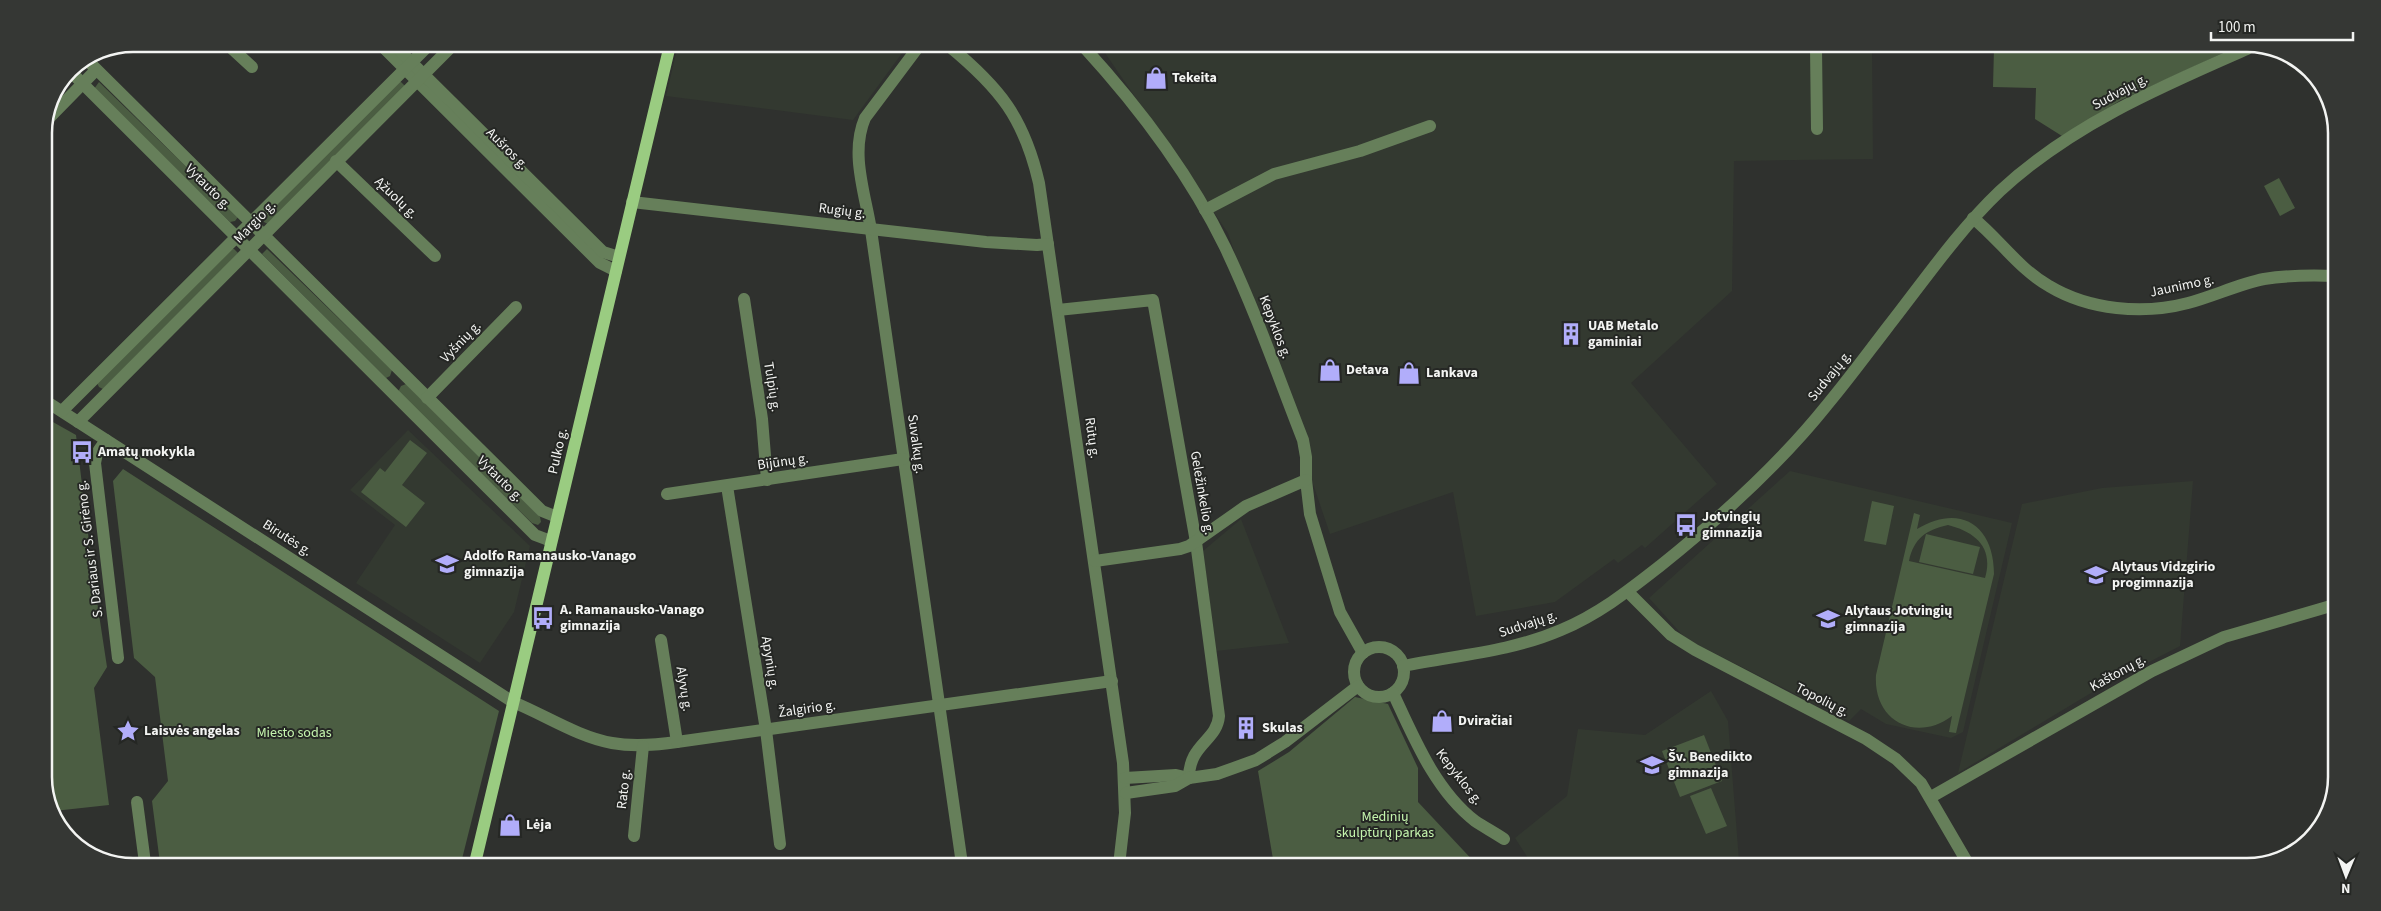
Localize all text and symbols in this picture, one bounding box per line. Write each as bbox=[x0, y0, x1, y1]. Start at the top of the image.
scale bar bbox=[2211, 10, 2354, 42]
text: 100 m bbox=[2218, 17, 2256, 38]
shop icon: Tekeita bbox=[1143, 65, 1169, 91]
place label: Tekeita bbox=[1172, 68, 1217, 88]
street label: Sudvajų g. bbox=[2089, 69, 2151, 115]
street label: Aušros g. bbox=[481, 123, 533, 175]
street label: Vytauto g. bbox=[180, 159, 236, 215]
street label: Ąžuolų g. bbox=[370, 172, 422, 224]
street label: Margio g. bbox=[229, 196, 281, 248]
street label: Rugių g. bbox=[817, 198, 867, 224]
street label: Jaunimo g. bbox=[2148, 269, 2216, 303]
street label: Kepyklos g. bbox=[1254, 292, 1296, 362]
place label: UAB Metalo gaminiai bbox=[1588, 316, 1659, 352]
street label: Vyšnių g. bbox=[436, 317, 486, 367]
building icon: UAB Metalo gaminiai bbox=[1558, 321, 1584, 347]
street label: Sudvajų g. bbox=[1803, 346, 1857, 406]
shop icon: Detava bbox=[1317, 357, 1343, 383]
place label: Detava bbox=[1346, 360, 1389, 380]
shop icon: Lankava bbox=[1396, 360, 1422, 386]
street label: Tulpių g. bbox=[758, 361, 786, 413]
place label: Lankava bbox=[1426, 363, 1478, 383]
street label: Suvalkų g. bbox=[902, 413, 930, 475]
street label: Rūtų g. bbox=[1079, 416, 1105, 460]
street label: Pulko g. bbox=[543, 426, 573, 476]
bus stop icon: Amatų mokykla bbox=[69, 439, 95, 465]
place label: Amatų mokykla bbox=[97, 442, 195, 462]
street label: Bijūnų g. bbox=[756, 449, 810, 475]
street label: Geležinkelio g. bbox=[1185, 450, 1219, 536]
street label: Vytauto g. bbox=[472, 451, 528, 507]
street label: S. Dariaus ir S. Girėno g. bbox=[72, 479, 108, 619]
place label: Jotvingių gimnazija bbox=[1702, 507, 1762, 543]
bus stop icon: Jotvingių gimnazija bbox=[1673, 512, 1699, 538]
street label: Birutės g. bbox=[259, 515, 315, 561]
place label: Adolfo Ramanausko-Vanago gimnazija bbox=[463, 546, 637, 582]
school or university icon: Adolfo Ramanausko-Vanago gimnazija bbox=[434, 551, 460, 577]
place label: Alytaus Vidzgirio progimnazija bbox=[2111, 557, 2216, 593]
school or university icon: Alytaus Vidzgirio progimnazija bbox=[2083, 562, 2109, 588]
place label: A. Ramanausko-Vanago gimnazija bbox=[559, 600, 705, 636]
place label: Alytaus Jotvingių gimnazija bbox=[1844, 601, 1952, 637]
bus stop icon: A. Ramanausko-Vanago gimnazija bbox=[530, 605, 556, 631]
street label: Sudvajų g. bbox=[1496, 605, 1560, 643]
school or university icon: Alytaus Jotvingių gimnazija bbox=[1815, 606, 1841, 632]
street label: Apynių g. bbox=[756, 635, 784, 691]
street label: Kaštonų g. bbox=[2086, 649, 2150, 697]
street label: Alyvų g. bbox=[671, 665, 697, 713]
street label: Topolių g. bbox=[1792, 678, 1852, 722]
street label: Žalgirio g. bbox=[777, 695, 837, 723]
shop icon: Dviračiai bbox=[1429, 708, 1455, 734]
place label: Dviračiai bbox=[1458, 711, 1512, 731]
building icon: Skulas bbox=[1233, 715, 1259, 741]
place icon: Laisvės angelas bbox=[115, 718, 141, 744]
place label: Skulas bbox=[1262, 718, 1303, 738]
place label: Laisvės angelas bbox=[144, 721, 240, 741]
park label: Miesto sodas bbox=[256, 723, 332, 743]
street label: Kepyklos g. bbox=[1431, 745, 1487, 809]
place label: Šv. Benedikto gimnazija bbox=[1668, 747, 1752, 783]
school or university icon: Šv. Benedikto gimnazija bbox=[1639, 752, 1665, 778]
street label: Rato g. bbox=[612, 768, 636, 810]
park label: Medinių skulptūrų parkas bbox=[1336, 807, 1434, 843]
shop icon: Lėja bbox=[497, 812, 523, 838]
place label: Lėja bbox=[526, 815, 552, 835]
north arrow bbox=[2321, 851, 2371, 901]
text: N bbox=[2341, 878, 2351, 898]

